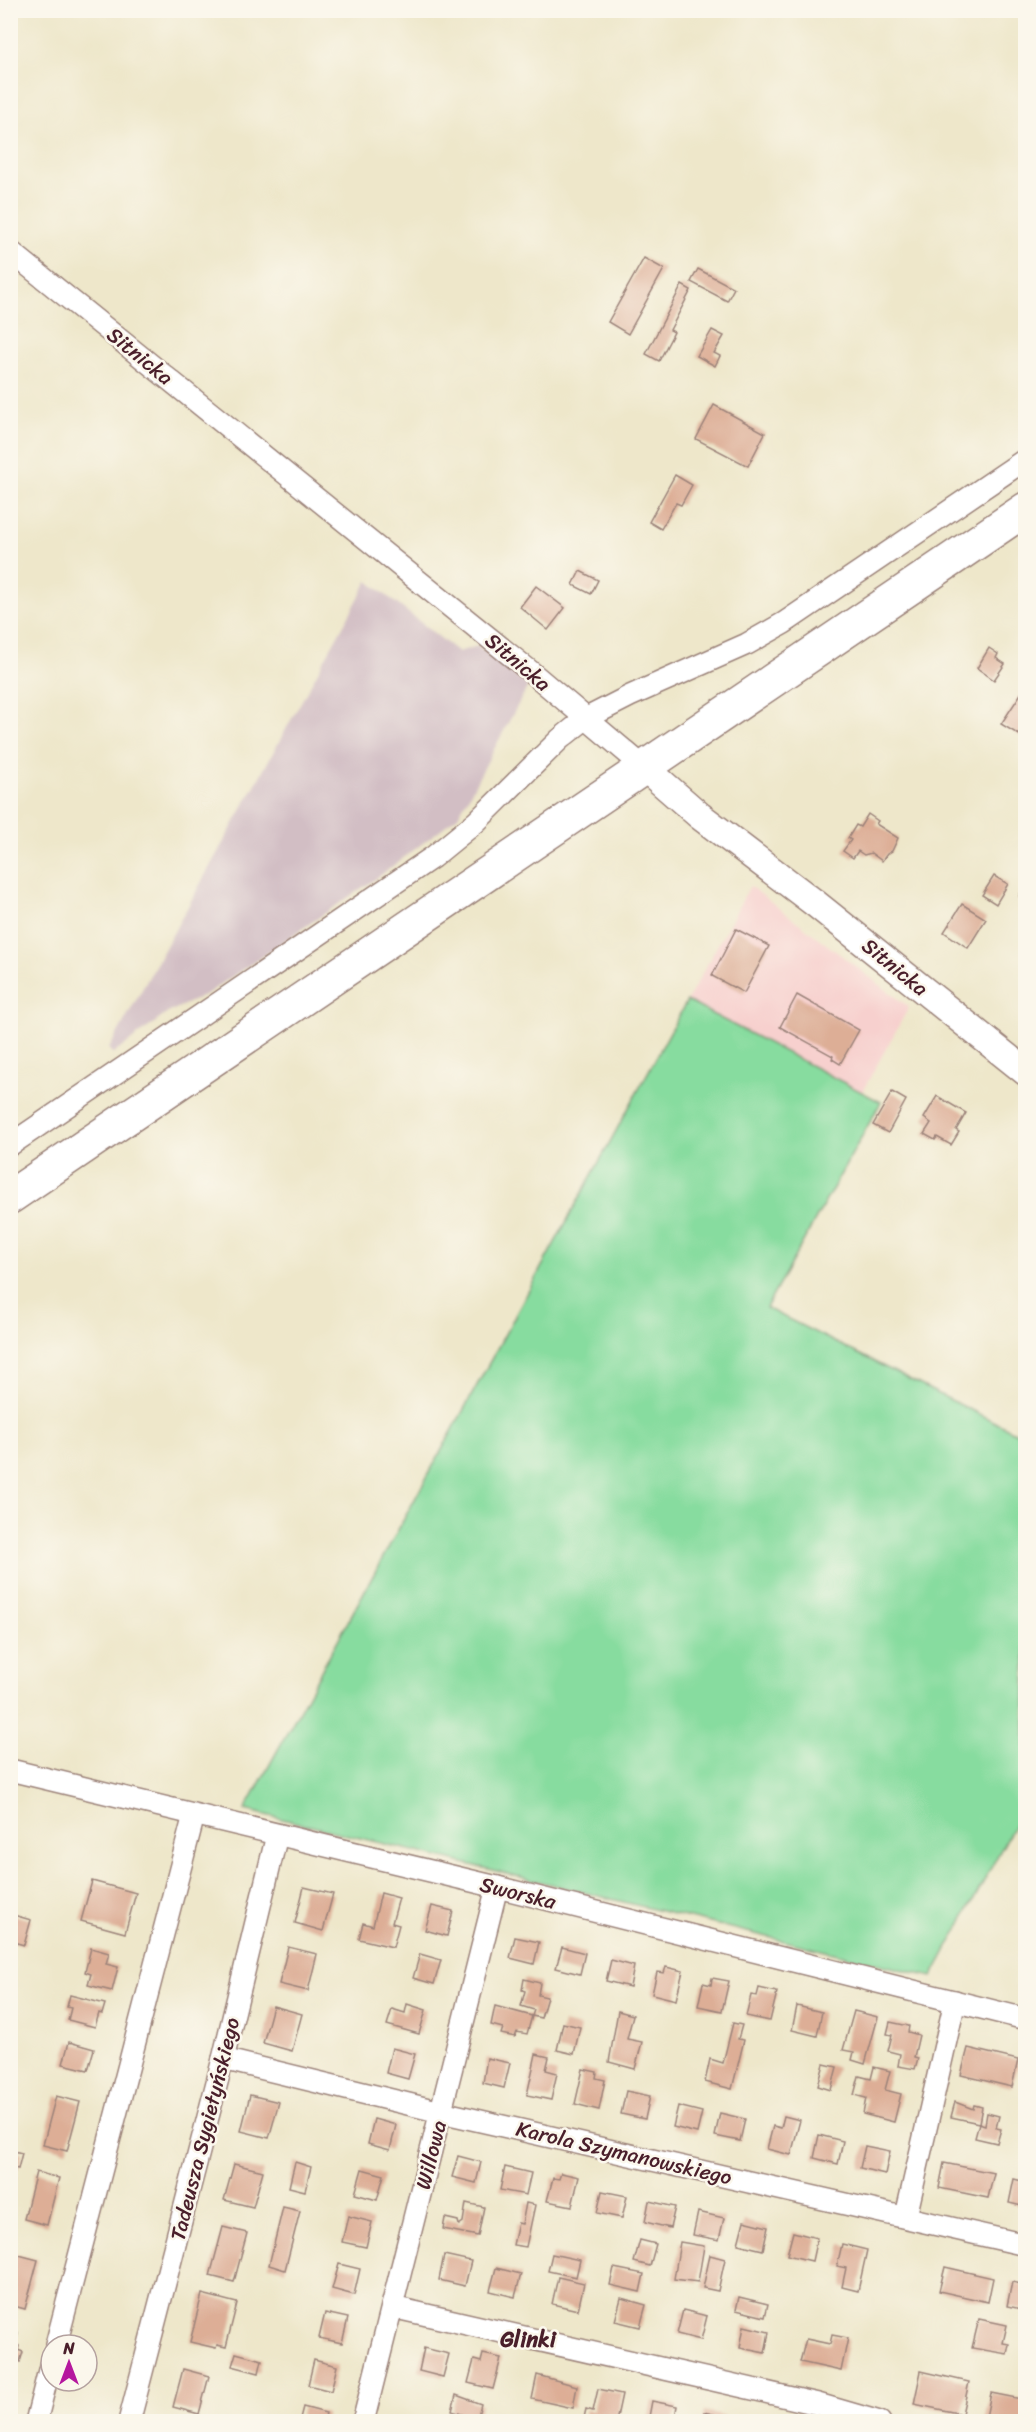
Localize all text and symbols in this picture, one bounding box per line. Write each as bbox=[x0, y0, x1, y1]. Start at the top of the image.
street label: Sitnicka bbox=[98, 317, 182, 395]
street label: Sitnicka bbox=[476, 623, 560, 702]
street label: Sitnicka bbox=[853, 928, 937, 1006]
street label: Sworska bbox=[476, 1865, 561, 1921]
street label: Tadeusza Sygietyńskiego bbox=[159, 2013, 251, 2245]
street label: Karola Szymanowskiego bbox=[512, 2110, 736, 2196]
street label: Willowa bbox=[404, 2116, 458, 2193]
district label: Glinki bbox=[499, 2320, 558, 2359]
north arrow bbox=[39, 2333, 99, 2393]
text: N bbox=[62, 2334, 75, 2363]

